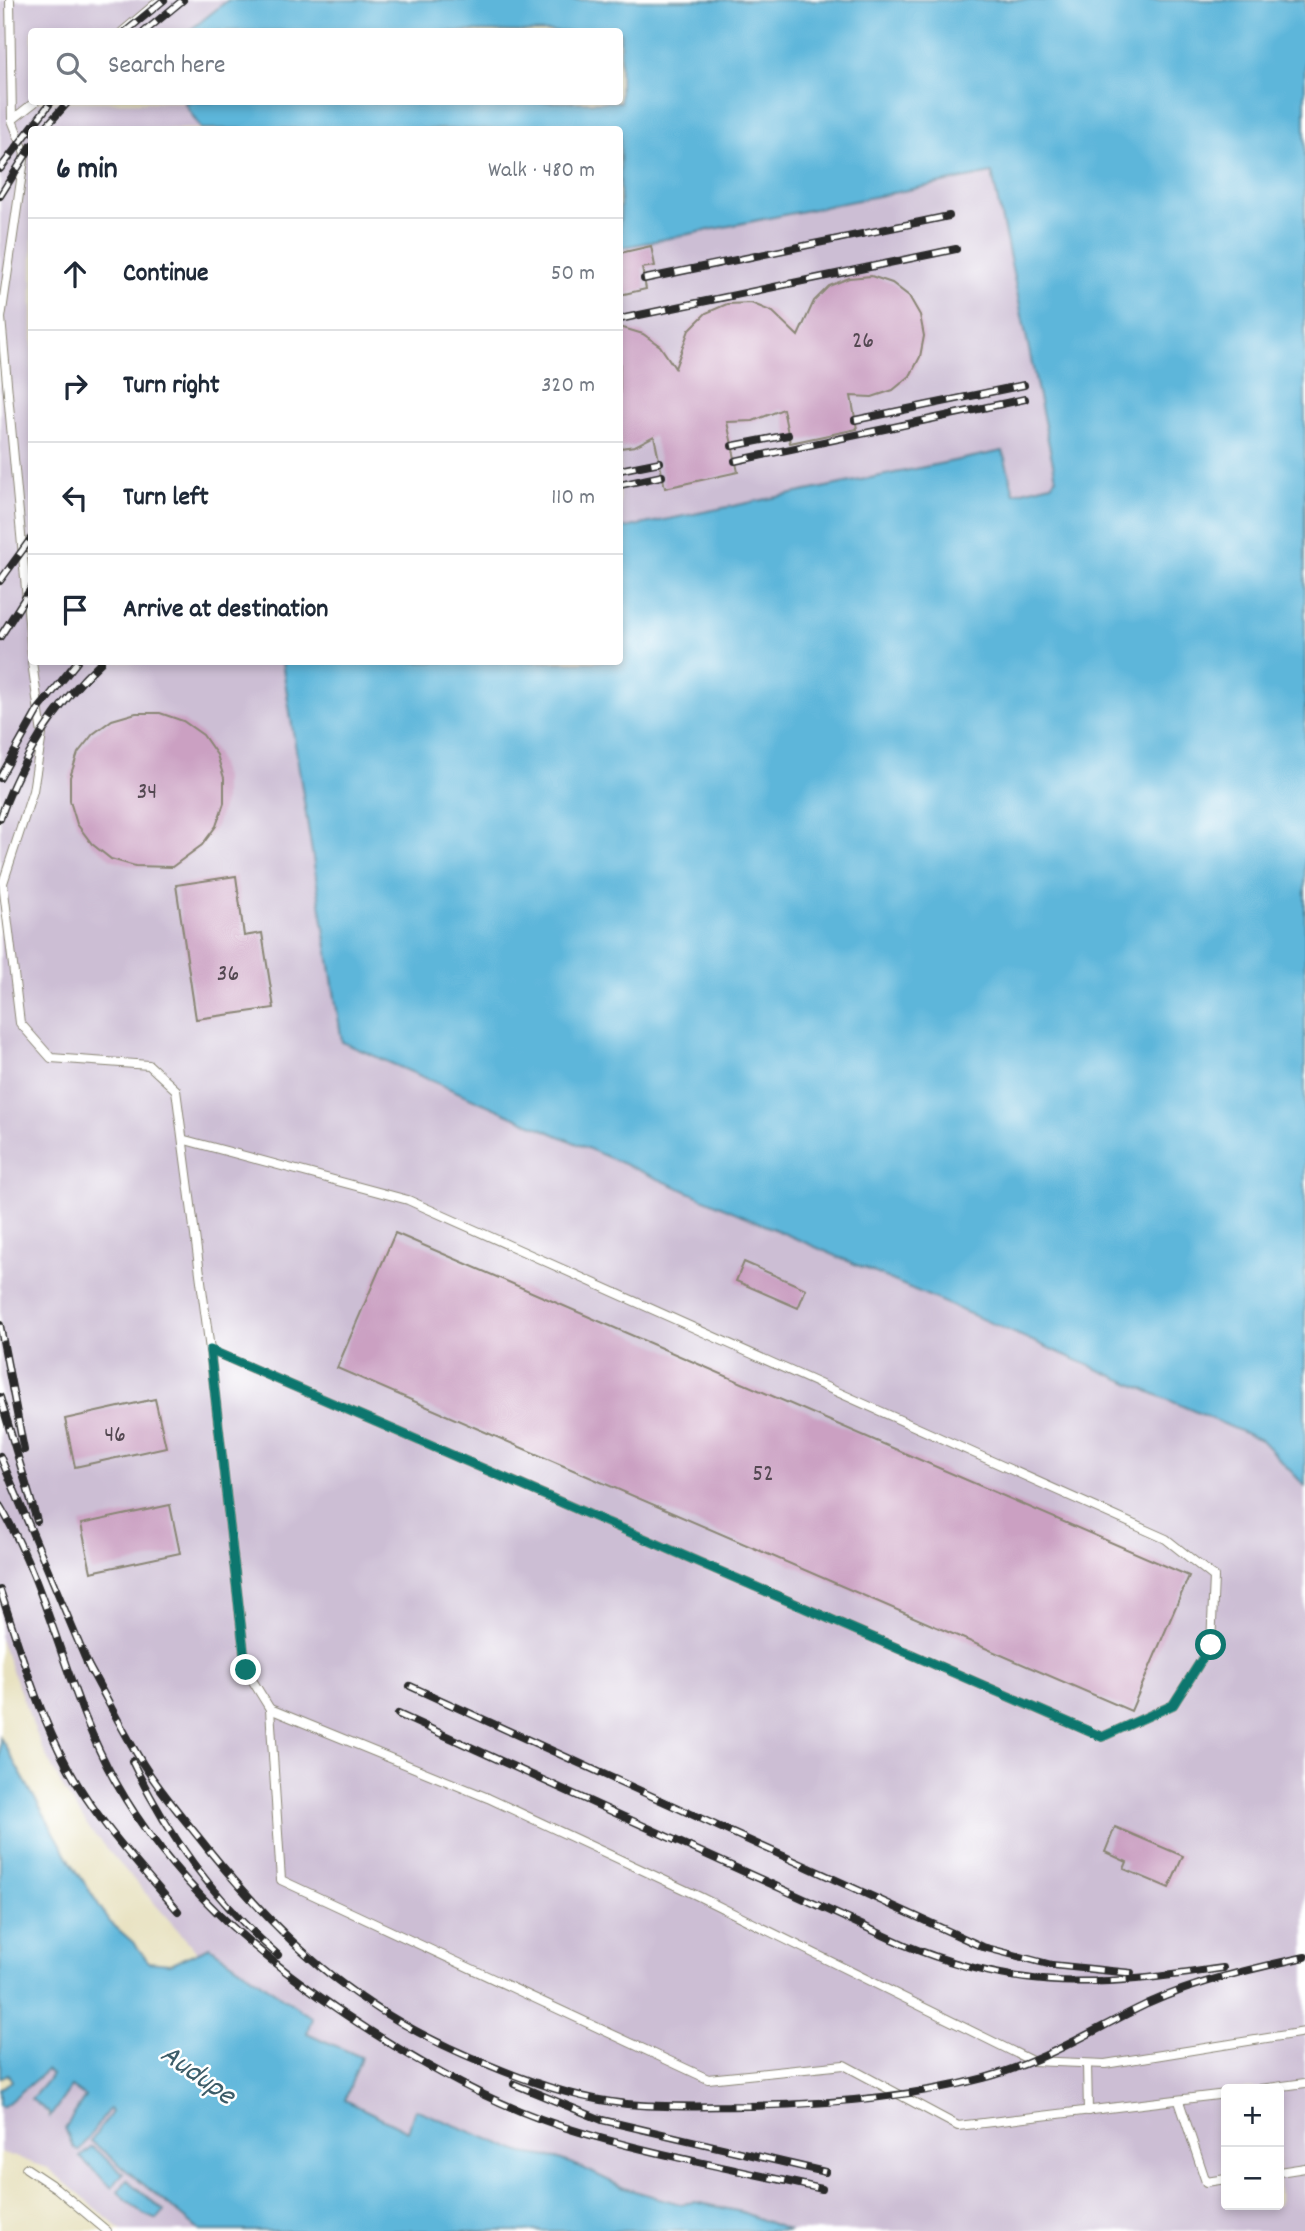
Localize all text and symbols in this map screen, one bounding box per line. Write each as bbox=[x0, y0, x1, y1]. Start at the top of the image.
search box bbox=[28, 28, 623, 105]
icon: search bbox=[52, 48, 90, 86]
text: Search here bbox=[108, 48, 226, 85]
text: 6 min bbox=[56, 150, 118, 193]
text: Walk · 480 m bbox=[488, 155, 595, 188]
icon: ahead bbox=[56, 255, 94, 293]
text: Continue bbox=[123, 256, 208, 293]
text: 50 m bbox=[551, 258, 595, 291]
house number: 26 bbox=[852, 325, 874, 359]
icon: right bbox=[56, 367, 94, 405]
text: Turn right bbox=[123, 368, 220, 405]
text: 320 m bbox=[541, 370, 595, 403]
icon: left bbox=[56, 479, 94, 517]
text: Turn left bbox=[123, 480, 209, 517]
text: 110 m bbox=[551, 482, 595, 515]
icon: arrive bbox=[56, 591, 94, 629]
text: Arrive at destination bbox=[123, 592, 328, 629]
house number: 34 bbox=[137, 776, 157, 810]
house number: 36 bbox=[217, 958, 239, 992]
house number: 46 bbox=[104, 1419, 126, 1453]
house number: 52 bbox=[752, 1458, 774, 1492]
route start bbox=[1195, 1629, 1226, 1660]
route end bbox=[230, 1654, 261, 1685]
water label: Audupe bbox=[150, 2035, 244, 2119]
map controls bbox=[1221, 2084, 1284, 2210]
button: + bbox=[1221, 2084, 1284, 2147]
button: − bbox=[1221, 2147, 1284, 2210]

